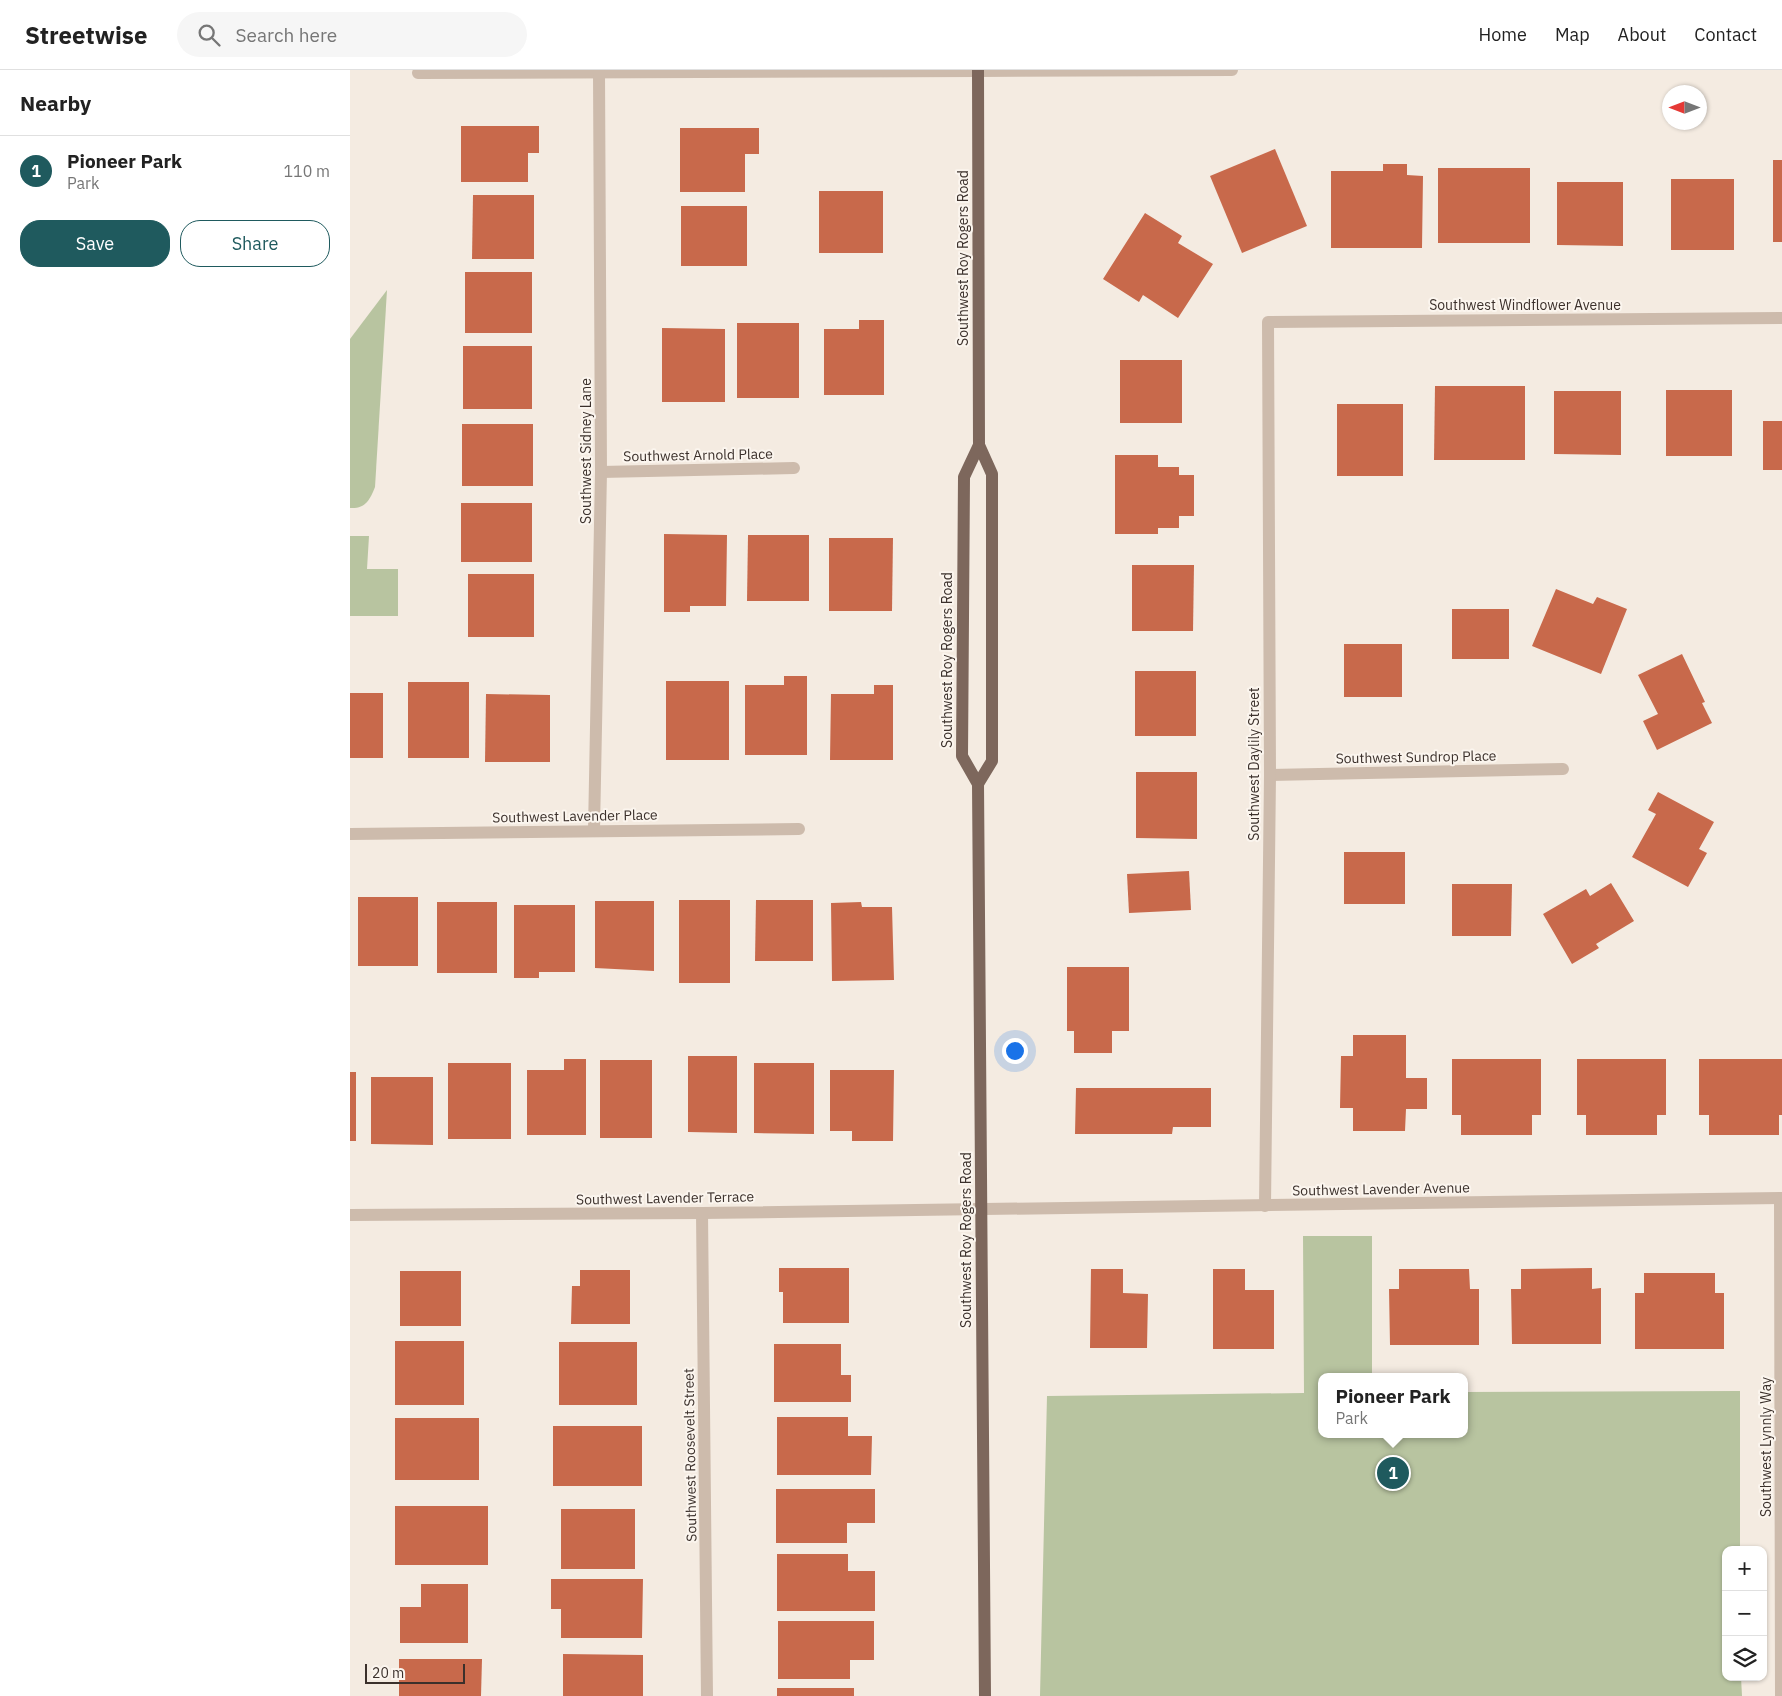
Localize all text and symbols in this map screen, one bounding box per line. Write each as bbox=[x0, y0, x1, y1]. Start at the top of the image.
search box bbox=[177, 12, 527, 57]
text: Streetwise bbox=[25, 19, 147, 51]
icon: search bbox=[195, 21, 223, 49]
text: Search here bbox=[235, 23, 337, 47]
text: Home bbox=[1479, 23, 1527, 46]
text: Map bbox=[1555, 23, 1590, 46]
text: About bbox=[1618, 23, 1666, 46]
text: Contact bbox=[1694, 23, 1757, 46]
north arrow bbox=[1662, 85, 1707, 130]
text: Nearby bbox=[20, 89, 91, 117]
text: Pioneer Park bbox=[67, 149, 182, 173]
text: 1 bbox=[31, 161, 41, 181]
text: 110 m bbox=[283, 161, 330, 181]
street label: Southwest Roy Rogers Road bbox=[954, 170, 972, 346]
text: Park bbox=[67, 173, 99, 193]
button: Save bbox=[20, 220, 170, 267]
button: Share bbox=[180, 220, 330, 267]
street label: Southwest Windflower Avenue bbox=[1429, 296, 1621, 314]
street label: Southwest Sidney Lane bbox=[577, 378, 595, 524]
street label: Southwest Arnold Place bbox=[623, 445, 773, 465]
street label: Southwest Roy Rogers Road bbox=[938, 572, 956, 748]
street label: Southwest Daylily Street bbox=[1245, 687, 1263, 841]
street label: Southwest Sundrop Place bbox=[1335, 747, 1497, 767]
street label: Southwest Lavender Place bbox=[492, 806, 658, 826]
your location bbox=[1002, 1038, 1028, 1064]
street label: Southwest Roy Rogers Road bbox=[957, 1152, 975, 1328]
street label: Southwest Lavender Avenue bbox=[1292, 1178, 1470, 1200]
street label: Southwest Lavender Terrace bbox=[576, 1187, 755, 1209]
street label: Southwest Roosevelt Street bbox=[679, 1368, 701, 1542]
popup bbox=[1318, 1373, 1468, 1438]
street label: Southwest Lynnly Way bbox=[1757, 1377, 1775, 1517]
text: Pioneer Park bbox=[1335, 1384, 1451, 1408]
text: Park bbox=[1335, 1408, 1368, 1428]
pin: 1 bbox=[1377, 1454, 1409, 1492]
map controls bbox=[1722, 1546, 1767, 1681]
button: + bbox=[1722, 1546, 1767, 1591]
button: − bbox=[1722, 1591, 1767, 1636]
button: layers bbox=[1722, 1636, 1767, 1681]
scale bar bbox=[365, 1661, 465, 1684]
text: 20 m bbox=[372, 1664, 404, 1682]

